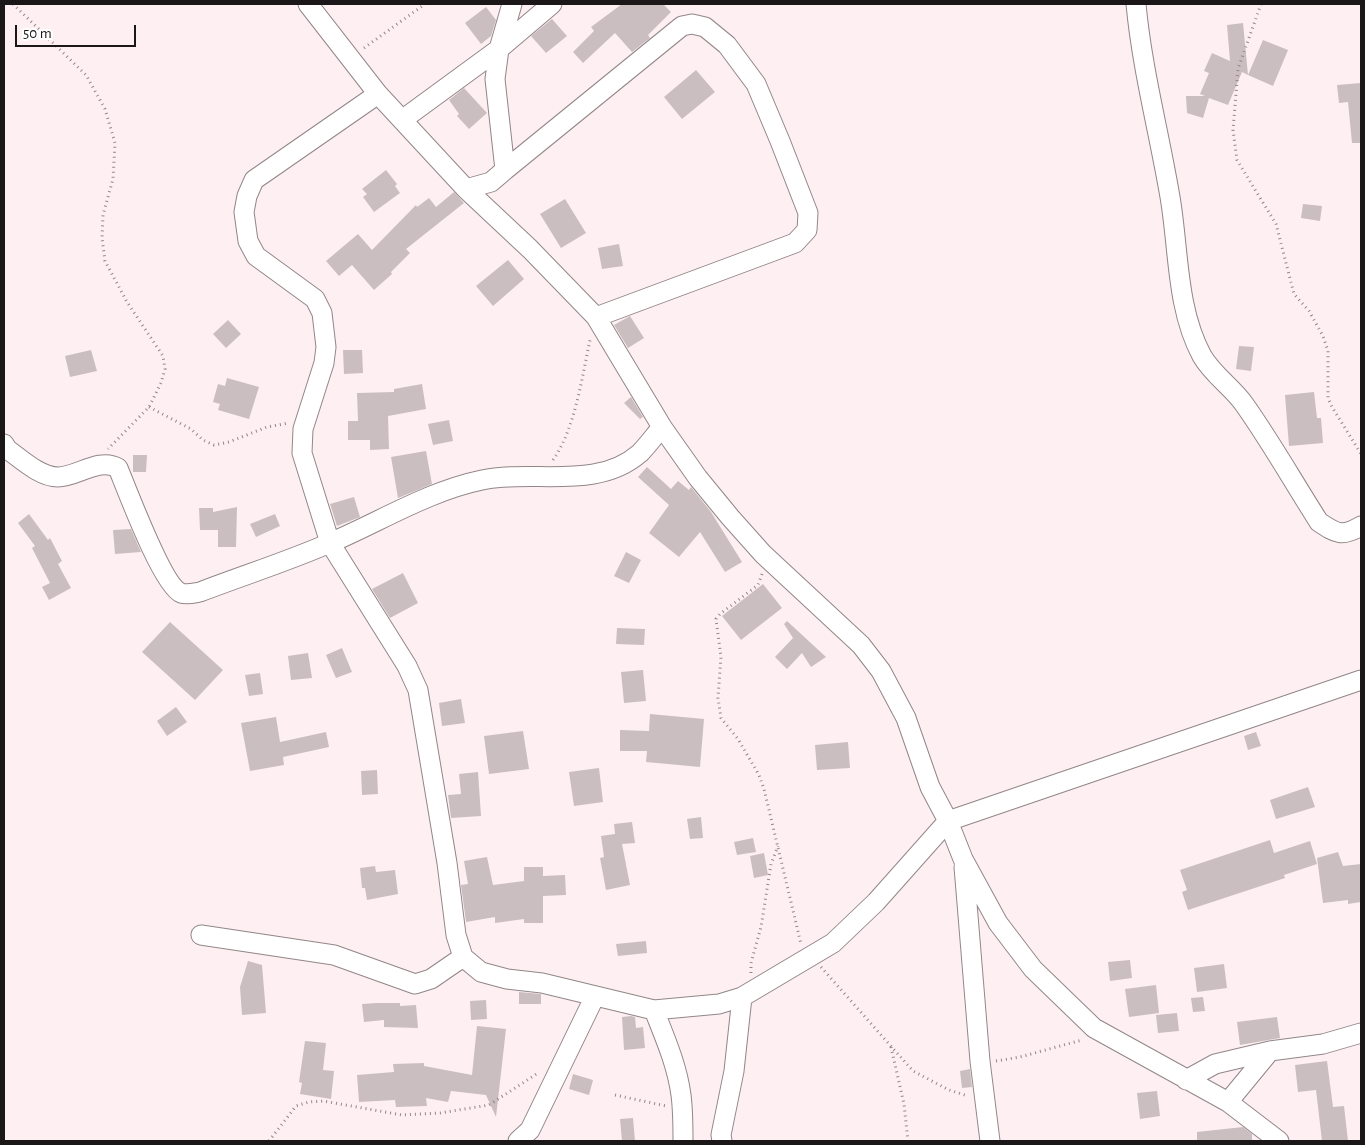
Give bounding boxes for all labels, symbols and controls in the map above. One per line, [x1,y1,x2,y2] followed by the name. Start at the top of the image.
[18,15,139,47] scale bar
[23,26,52,41] text: 50 m

